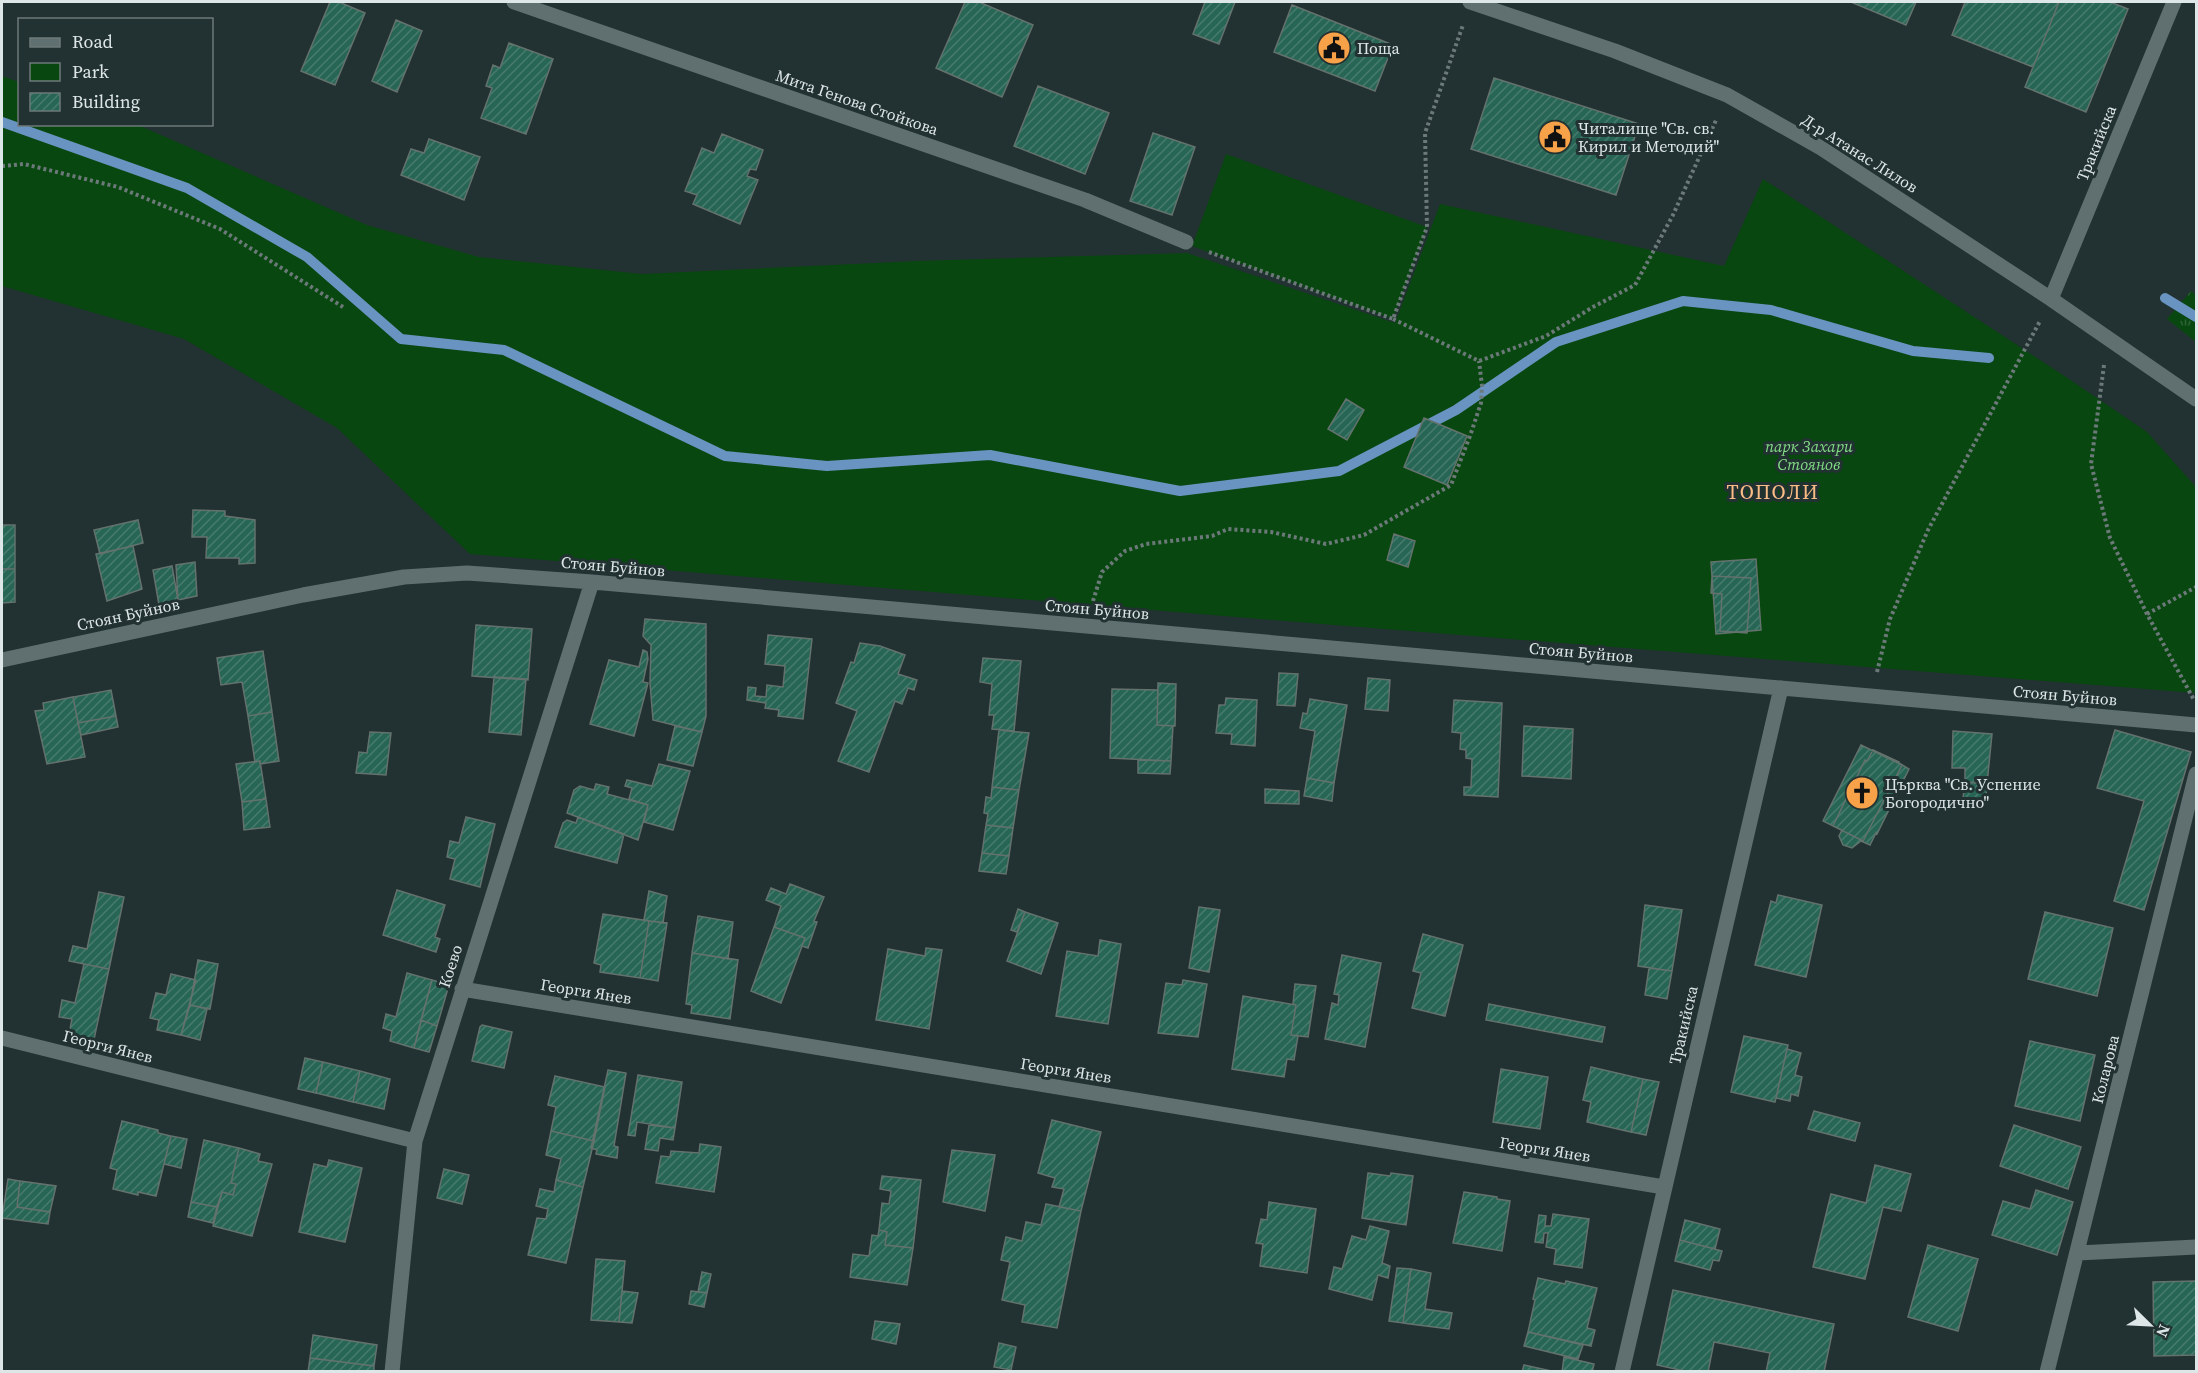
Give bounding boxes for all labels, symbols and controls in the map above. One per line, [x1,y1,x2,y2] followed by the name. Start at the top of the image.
[18,18,213,126] legend
[72,29,113,54] text: Road
[1316,30,1352,66] public building icon: Поща
[1357,37,1401,59] place label: Поща
[72,59,109,84] text: Park
[773,64,942,140] street label: Мита Генова Стойкова
[72,89,140,114] text: Building
[2071,101,2121,184] street label: Тракийска
[1798,108,1922,198] street label: Д-р Атанас Лилов
[1578,117,1720,157] place label: Читалище "Св. св. Кирил и Методий"
[1537,119,1573,155] public building icon: Читалище "Св. св. Кирил и Методий"
[1765,435,1854,475] park label: парк Захари Стоянов
[1726,478,1820,506] district label: ТОПОЛИ
[560,550,666,582] street label: Стоян Буйнов
[75,592,181,636] street label: Стоян Буйнов
[1044,593,1150,625] street label: Стоян Буйнов
[1528,636,1634,668] street label: Стоян Буйнов
[2012,679,2118,711] street label: Стоян Буйнов
[1885,773,2041,813] place label: Църква "Св. Успение Богородично"
[1844,775,1880,811] church icon: Църква "Св. Успение Богородично"
[433,941,467,990] street label: Коево
[539,973,633,1009] street label: Георги Янев
[1663,983,1703,1066] street label: Тракийска
[61,1024,155,1068] street label: Георги Янев
[2086,1032,2124,1106] street label: Коларова
[1019,1052,1113,1088] street label: Георги Янев
[1498,1131,1592,1167] street label: Георги Янев
[2120,1295,2180,1355] north arrow
[2151,1321,2176,1341] text: N

